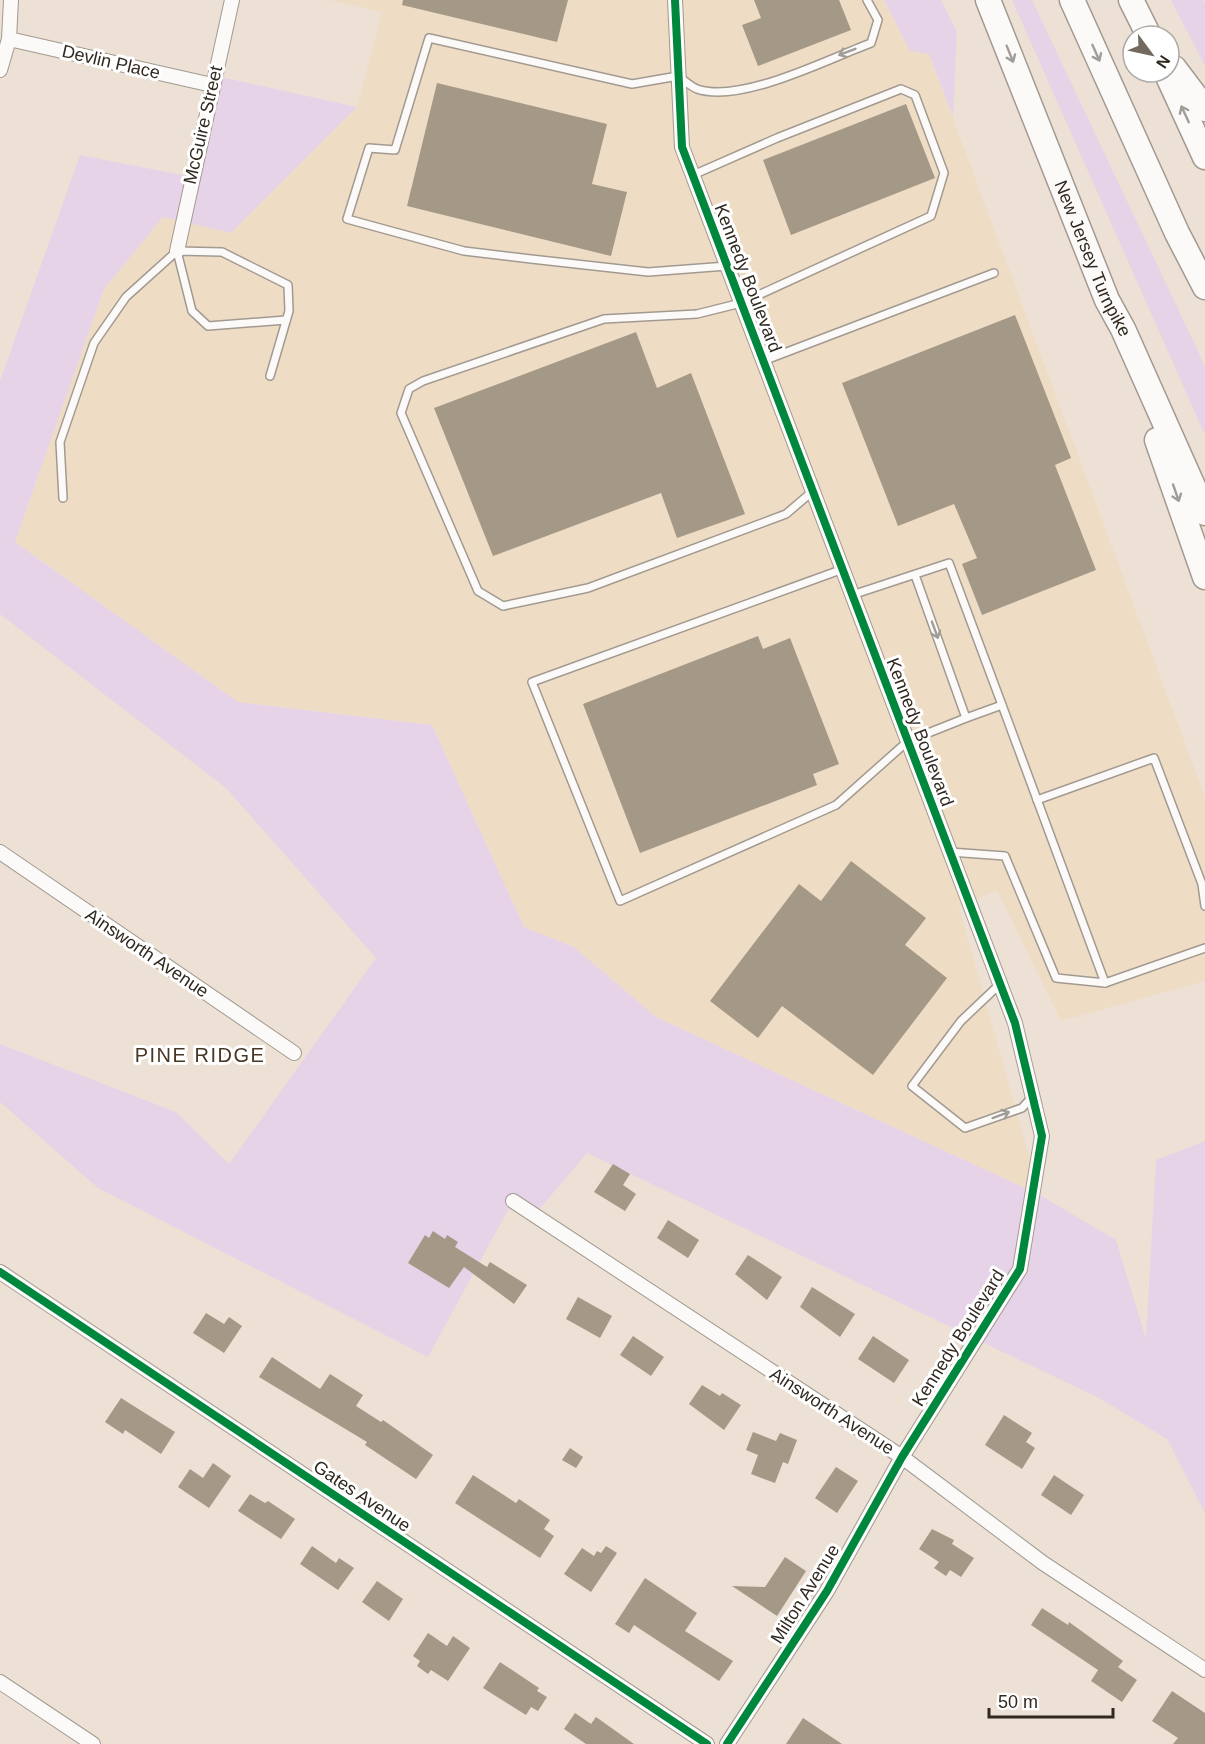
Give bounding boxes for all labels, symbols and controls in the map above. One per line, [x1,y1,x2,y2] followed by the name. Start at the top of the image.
[1121,24,1181,84] north arrow
[60,41,162,83] street label: Devlin Place
[1091,44,1102,62] one-way arrow
[1005,45,1016,63] one-way arrow
[838,47,857,58] one-way arrow
[1153,52,1173,71] text: N
[180,64,226,186] street label: McGuire Street
[1179,106,1191,124] one-way arrow
[1051,178,1135,340] street label: New Jersey Turnpike
[711,201,785,355] street label: Kennedy Boulevard
[1171,483,1182,502] one-way arrow
[930,620,941,639] one-way arrow
[883,655,957,809] street label: Kennedy Boulevard
[82,905,212,1001] street label: Ainsworth Avenue
[135,1044,265,1066] district label: PINE RIDGE
[991,1109,1010,1120] one-way arrow
[908,1266,1008,1410] street label: Kennedy Boulevard
[766,1363,898,1459] street label: Ainsworth Avenue
[310,1456,414,1536] street label: Gates Avenue
[767,1541,843,1647] street label: Milton Avenue
[989,1681,1114,1719] scale bar
[998,1692,1038,1712] text: 50 m

